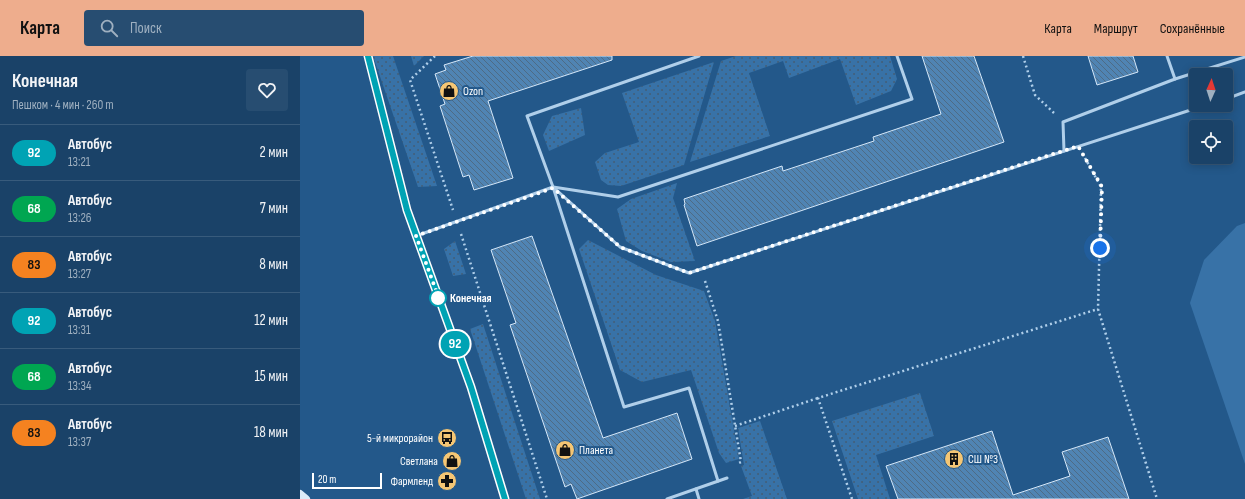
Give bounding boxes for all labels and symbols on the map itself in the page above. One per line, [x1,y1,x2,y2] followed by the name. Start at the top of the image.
[1189,68,1233,112] north arrow
[438,80,460,102] shop icon: Ozon
[463,84,483,99] place label: Ozon
[1090,238,1110,258] your location
[429,289,447,307] marker: Конечная
[450,291,492,306] place label: Конечная
[437,331,473,357] line badge: 92
[436,427,458,449] bus stop icon: 5-й микрорайон
[367,431,433,446] place label: 5-й микрорайон
[554,439,576,461] shop icon: Планета
[579,443,613,458] place label: Планета
[943,448,965,470] building icon: СШ №3
[441,450,463,472] shop icon: Светлана
[968,452,998,467] place label: СШ №3
[400,454,438,469] place label: Светлана
[436,470,458,492] pharmacy icon: Фармленд
[312,471,382,490] scale bar
[390,474,433,489] place label: Фармленд

